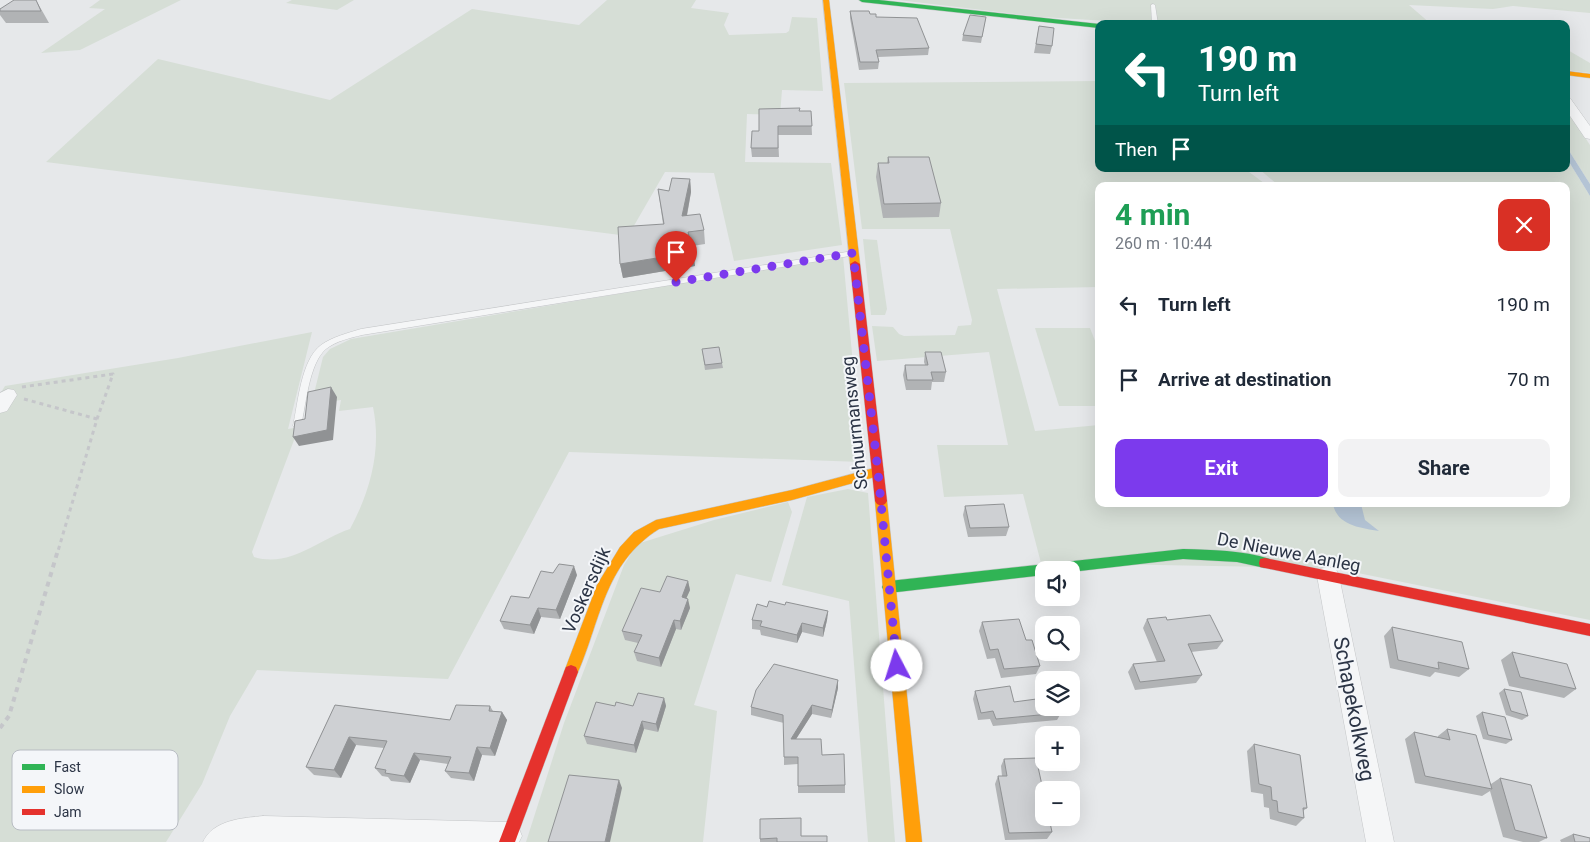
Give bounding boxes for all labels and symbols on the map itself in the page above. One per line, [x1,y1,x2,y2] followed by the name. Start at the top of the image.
[655,231,697,282] pin
[837,355,871,491] street label: Schuurmansweg
[1216,528,1362,576] street label: De Nieuwe Aanleg
[558,543,615,637] street label: Voskersdijk
[1328,635,1380,783] street label: Schapekolkweg
[870,639,922,691] position arrow
[12,750,178,830] legend
[54,759,81,775] text: Fast
[54,781,85,797] text: Slow
[54,804,82,820] text: Jam

